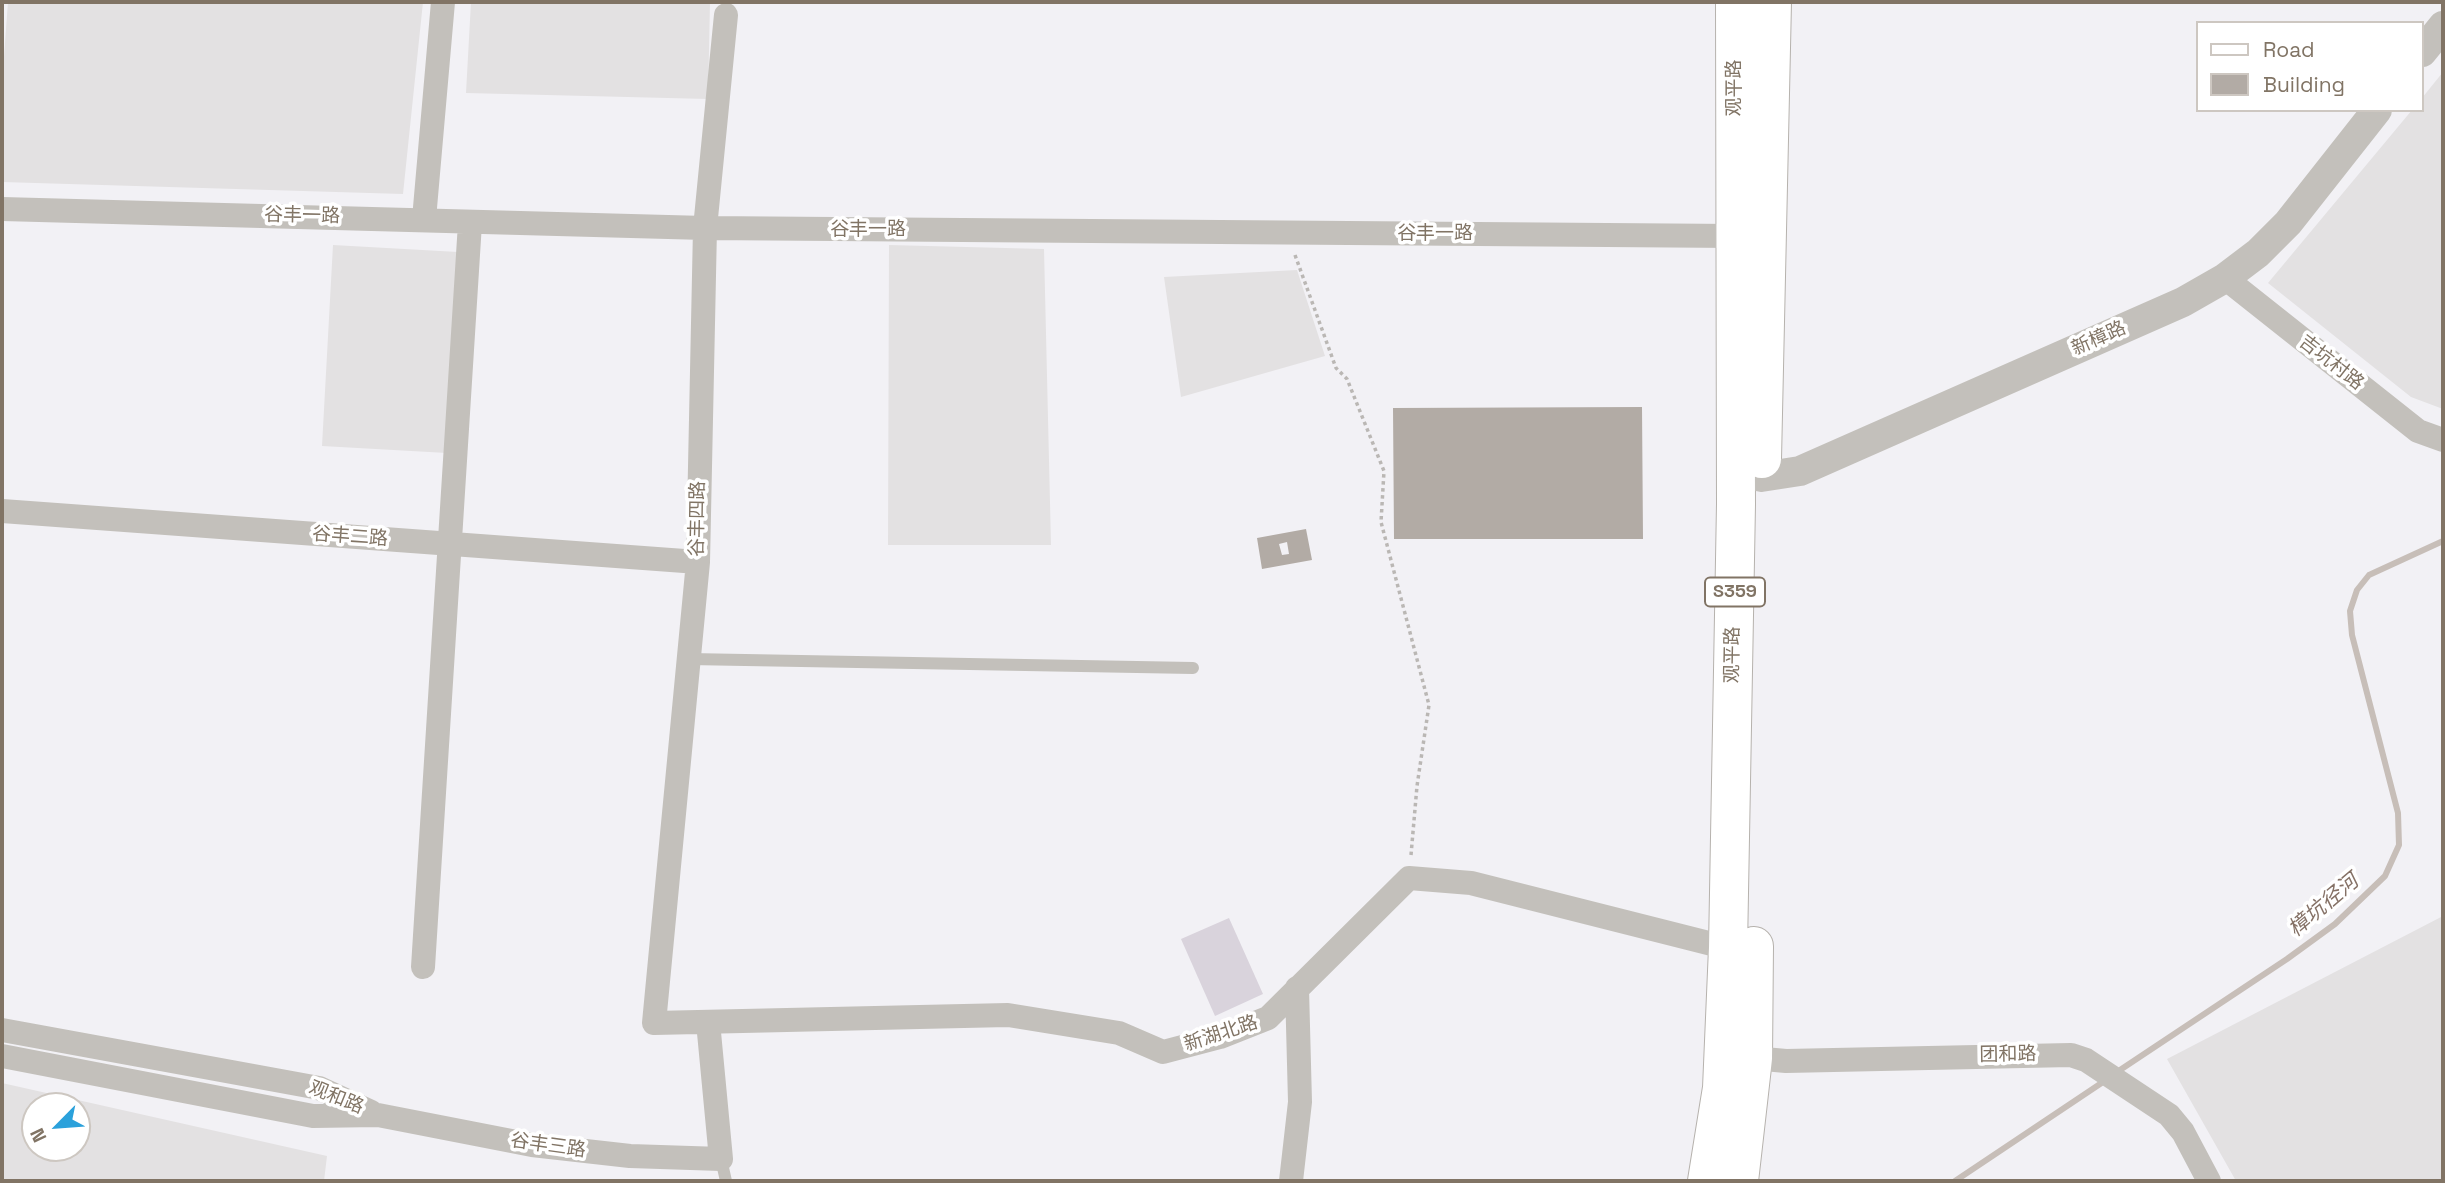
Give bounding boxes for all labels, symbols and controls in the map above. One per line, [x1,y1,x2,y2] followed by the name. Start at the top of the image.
[2196,21,2424,112] legend
[2263,36,2315,63] text: Road
[1724,60,1746,116] street label: 观平路
[2263,71,2345,98] text: Building
[264,204,340,228] street label: 谷丰一路
[830,219,906,241] street label: 谷丰一路
[1397,223,1473,245] street label: 谷丰一路
[2068,317,2130,361] street label: 新樟路
[2294,331,2368,395] street label: 吉坑村路
[686,481,710,557] street label: 谷丰四路
[311,523,389,551] street label: 谷丰二路
[1705,578,1765,606] road number: S359
[1721,626,1745,684] street label: 观平路
[2284,869,2364,943] water label: 樟坑径河
[1181,1011,1261,1057] street label: 新湖北路
[1979,1043,2037,1067] street label: 团和路
[305,1077,367,1119] street label: 观和路
[21,1092,91,1162] north arrow
[24,1124,52,1146] text: N
[509,1129,587,1163] street label: 谷丰三路

